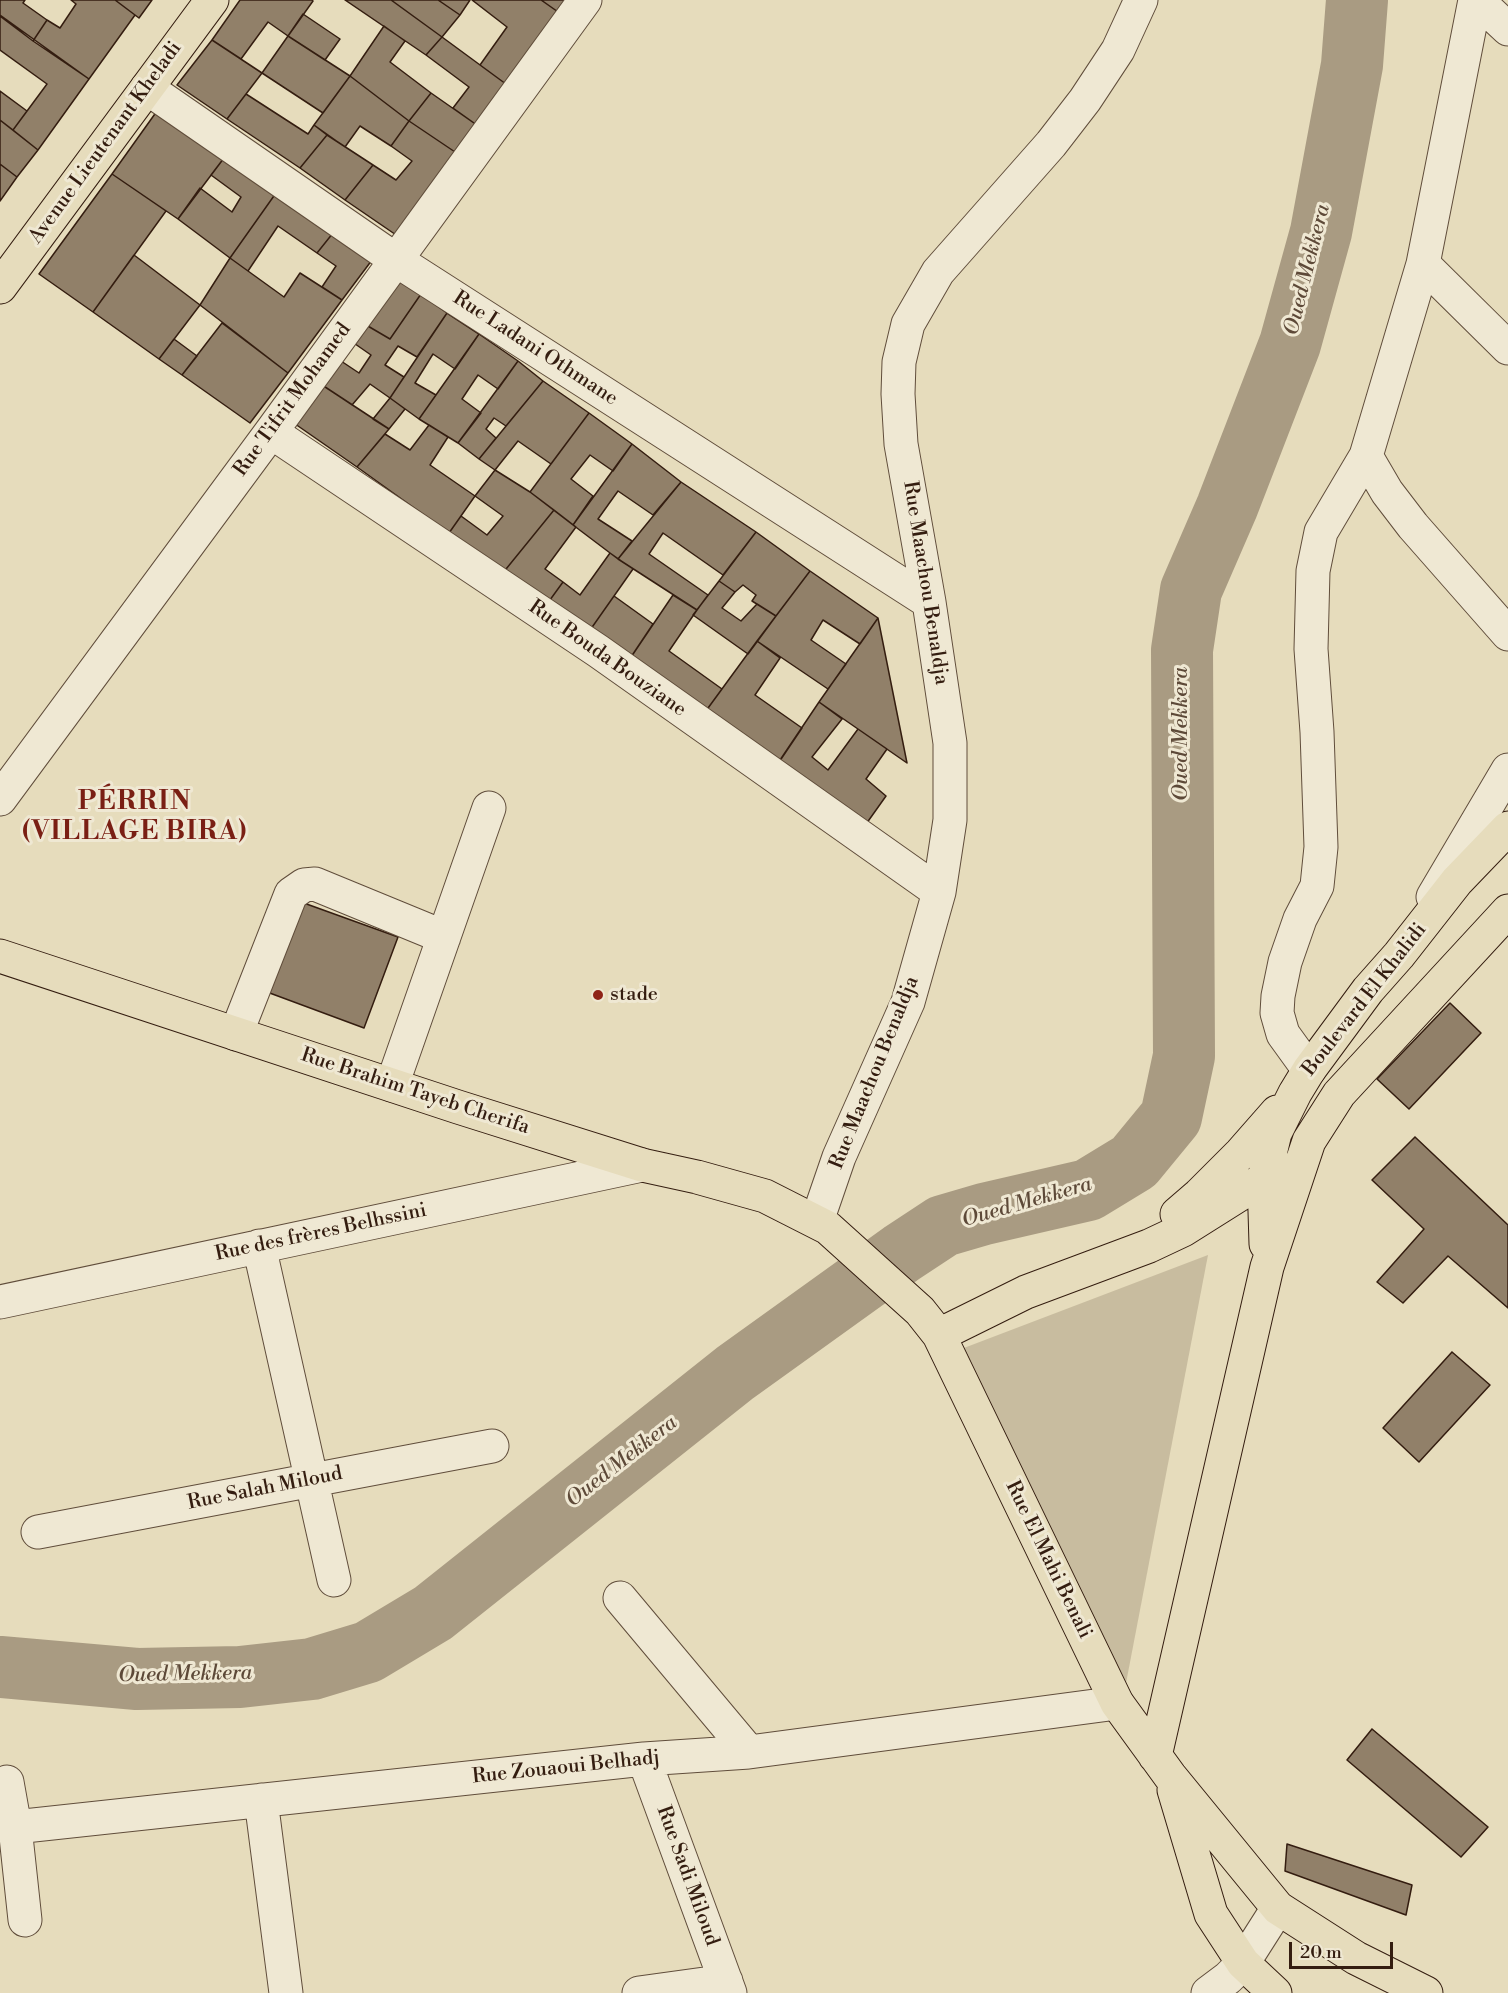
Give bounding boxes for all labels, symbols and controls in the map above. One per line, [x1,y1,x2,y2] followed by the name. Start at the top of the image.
[25,37,187,249] street label: Avenue Lieutenant Kheladi
[1280,202,1336,338] water label: Oued Mekkera
[448,287,622,411] street label: Rue Ladani Othmane
[229,319,357,481] street label: Rue Tifrit Mohamed
[897,479,953,687] street label: Rue Maachou Benaldja
[524,596,690,722] street label: Rue Bouda Bouziane
[1169,667,1195,801] water label: Oued Mekkera
[22,787,248,849] district label: PÉRRIN (VILLAGE BIRA)
[1298,919,1432,1081] street label: Boulevard El Khalidi
[825,973,925,1173] street label: Rue Maachou Benaldja
[610,983,658,1007] place label: stade
[591,988,605,1002] marker: stade
[298,1044,532,1140] street label: Rue Brahim Tayeb Cherifa
[959,1172,1095,1234] water label: Oued Mekkera
[213,1199,429,1267] street label: Rue des frères Belhssini
[561,1411,683,1513] water label: Oued Mekkera
[185,1462,345,1516] street label: Rue Salah Miloud
[999,1477,1097,1643] street label: Rue El Mahi Benali
[118,1661,252,1689] water label: Oued Mekkera
[471,1746,661,1790] street label: Rue Zouaoui Belhadj
[651,1803,723,1949] street label: Rue Sadi Miloud
[1292,1930,1396,1968] scale bar
[1300,1941,1342,1964] text: 20 m

